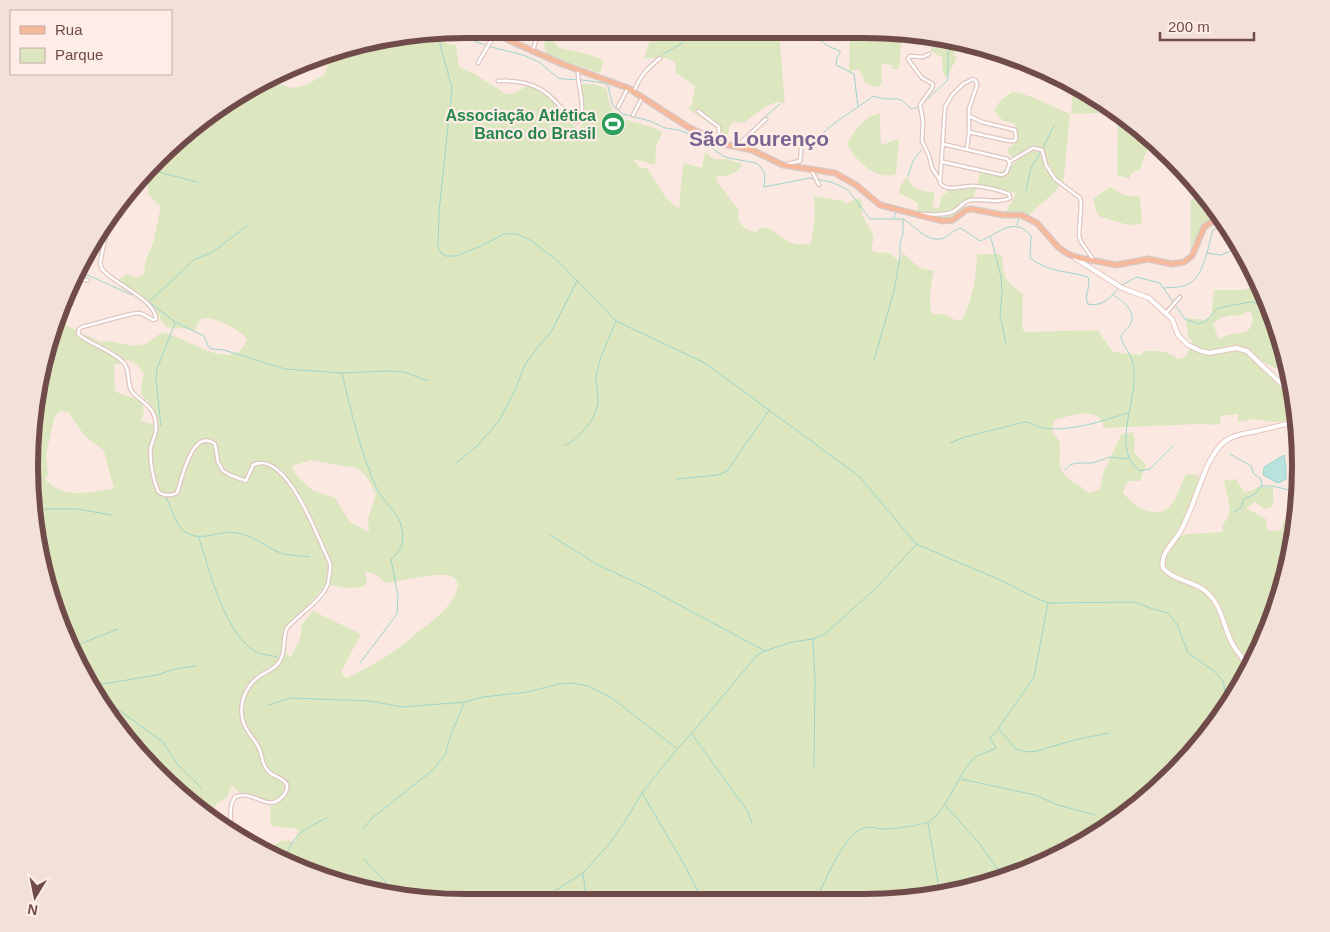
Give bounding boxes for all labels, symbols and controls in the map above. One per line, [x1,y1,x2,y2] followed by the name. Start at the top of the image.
[10,10,172,75] legend
[1160,10,1254,42] scale bar
[1168,18,1210,35] text: 200 m
[55,21,83,38] text: Rua
[55,46,103,63] text: Parque
[445,107,596,142] place label: Associação Atlética Banco do Brasil
[600,111,626,137] sports icon: Associação Atlética Banco do Brasil
[689,127,829,150] district label: São Lourenço
[10,872,60,922] north arrow
[26,901,39,919] text: N

